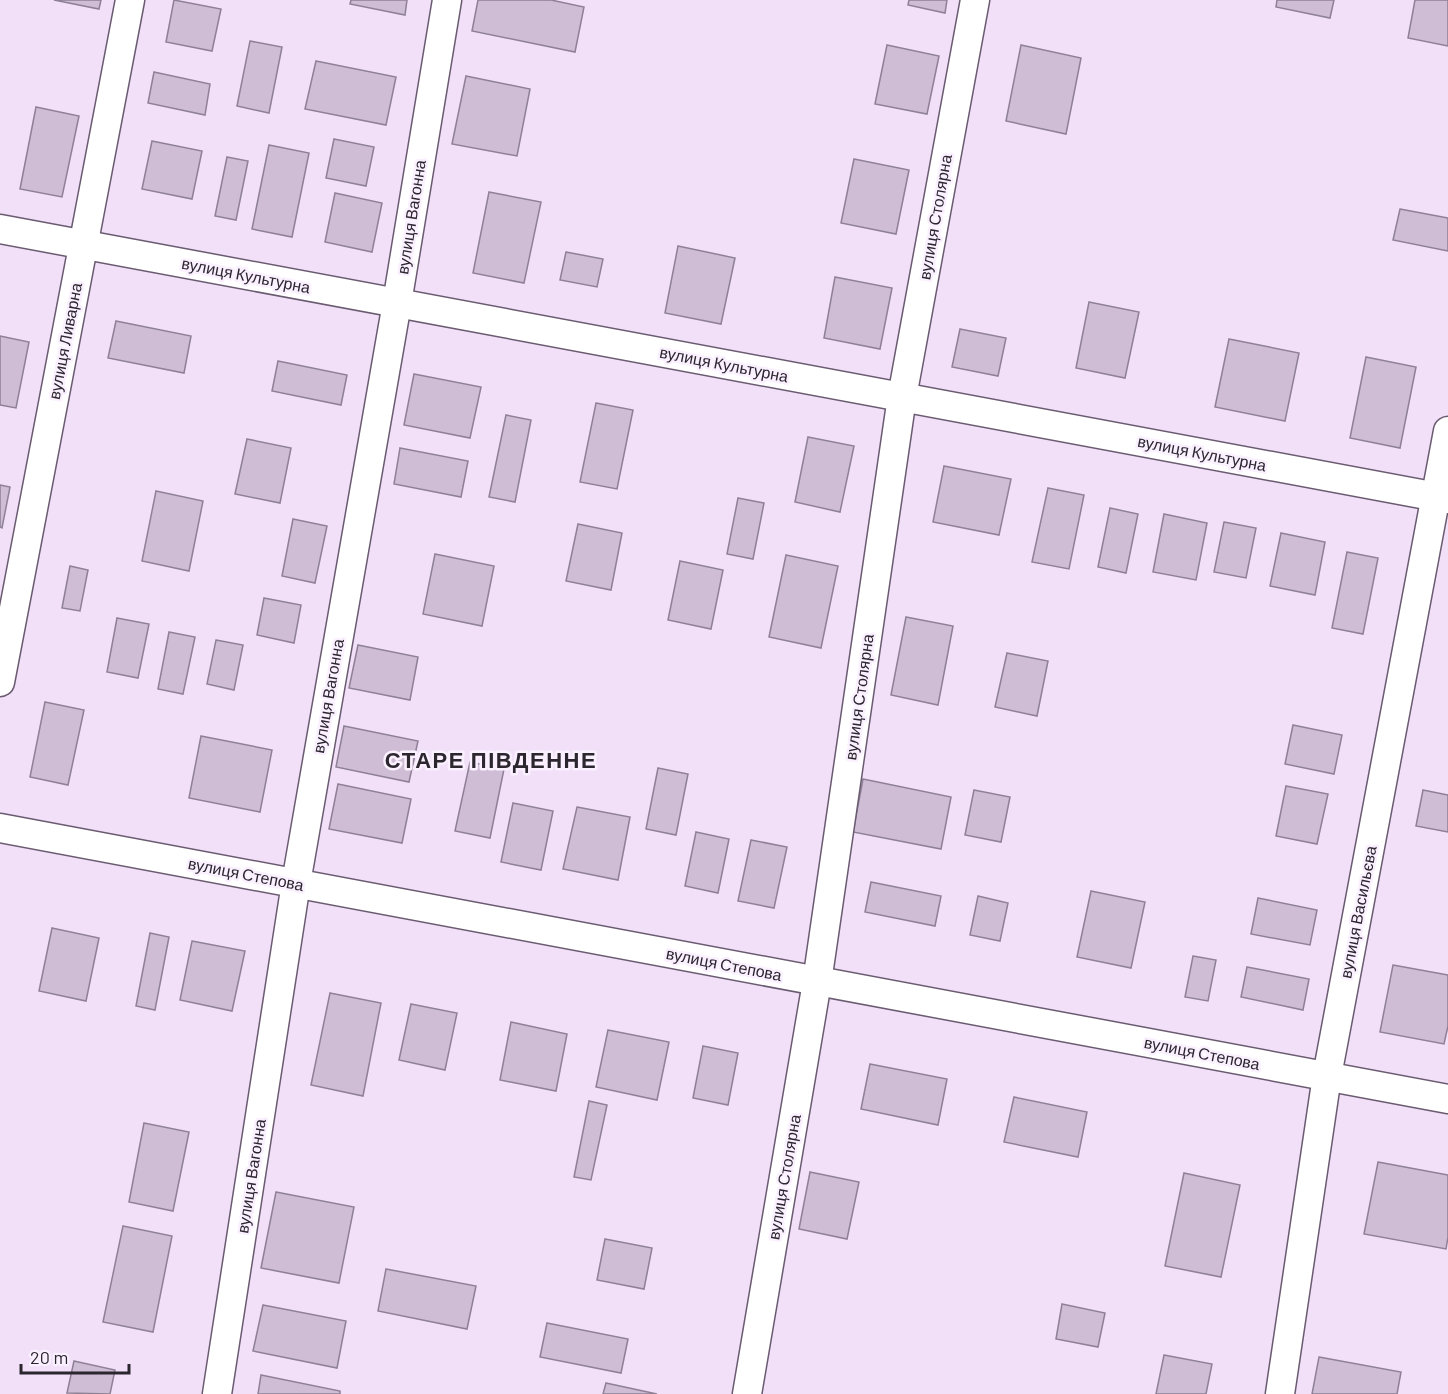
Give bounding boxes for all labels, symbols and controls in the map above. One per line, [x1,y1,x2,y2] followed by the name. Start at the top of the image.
[914,153,955,281] street label: вулиця Столярна
[392,158,429,276] street label: вулиця Вагонна
[180,253,312,296] street label: вулиця Культурна
[44,281,85,401] street label: вулиця Ливарна
[658,342,790,385] street label: вулиця Культурна
[1136,431,1268,474] street label: вулиця Культурна
[840,633,877,761] street label: вулиця Столярна
[308,637,347,754] street label: вулиця Вагонна
[385,746,597,773] district label: СТАРЕ ПІВДЕННЕ
[1335,844,1380,980] street label: вулиця Васильєва
[187,853,306,894] street label: вулиця Степова
[665,943,784,984] street label: вулиця Степова
[1143,1032,1262,1073] street label: вулиця Степова
[763,1113,804,1241] street label: вулиця Столярна
[232,1117,269,1235] street label: вулиця Вагонна
[21,1337,129,1375] scale bar
[30,1346,68,1368] text: 20 m

